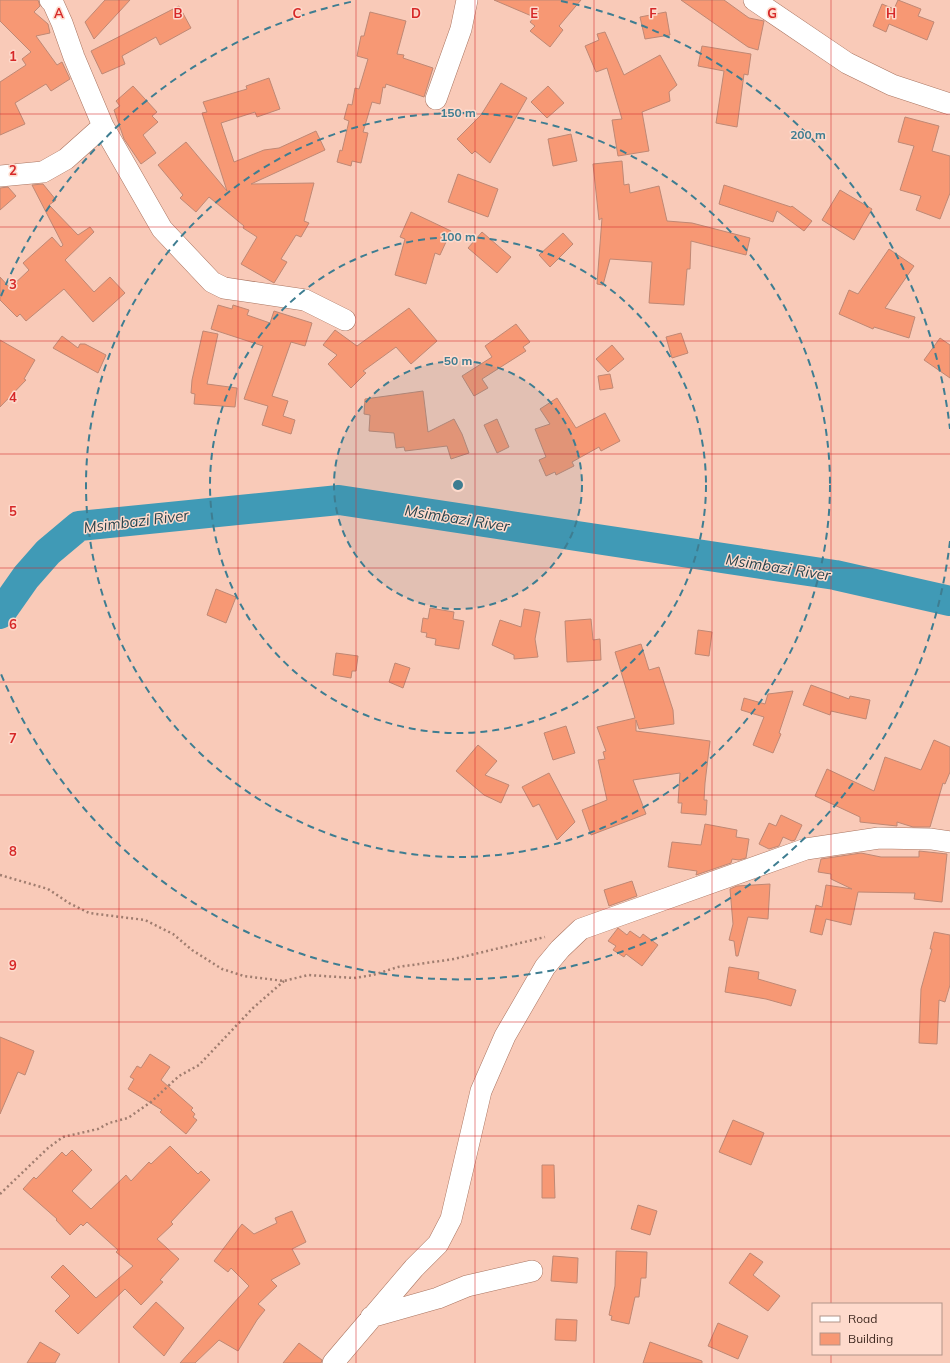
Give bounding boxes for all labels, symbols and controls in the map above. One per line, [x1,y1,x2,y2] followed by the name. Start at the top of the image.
[54,5,64,21] text: A
[174,5,183,21] text: B
[293,5,302,21] text: C
[411,5,421,21] text: D
[530,5,538,21] text: E
[649,5,657,21] text: F
[767,5,777,21] text: G
[886,5,896,21] text: H
[9,48,17,64] text: 1
[440,105,476,120] text: 150 m
[790,127,826,142] text: 200 m
[9,162,17,178] text: 2
[440,229,476,244] text: 100 m
[9,276,17,292] text: 3
[444,353,472,368] text: 50 m
[9,389,17,405] text: 4
[451,478,465,492] centre of rings
[403,500,511,536] water label: Msimbazi River
[9,503,17,519] text: 5
[82,505,190,537] water label: Msimbazi River
[724,549,832,585] water label: Msimbazi River
[9,616,17,632] text: 6
[9,730,17,746] text: 7
[9,843,17,859] text: 8
[9,957,17,973] text: 9
[812,1303,942,1355] legend
[848,1311,877,1326] text: Road
[848,1331,893,1346] text: Building

